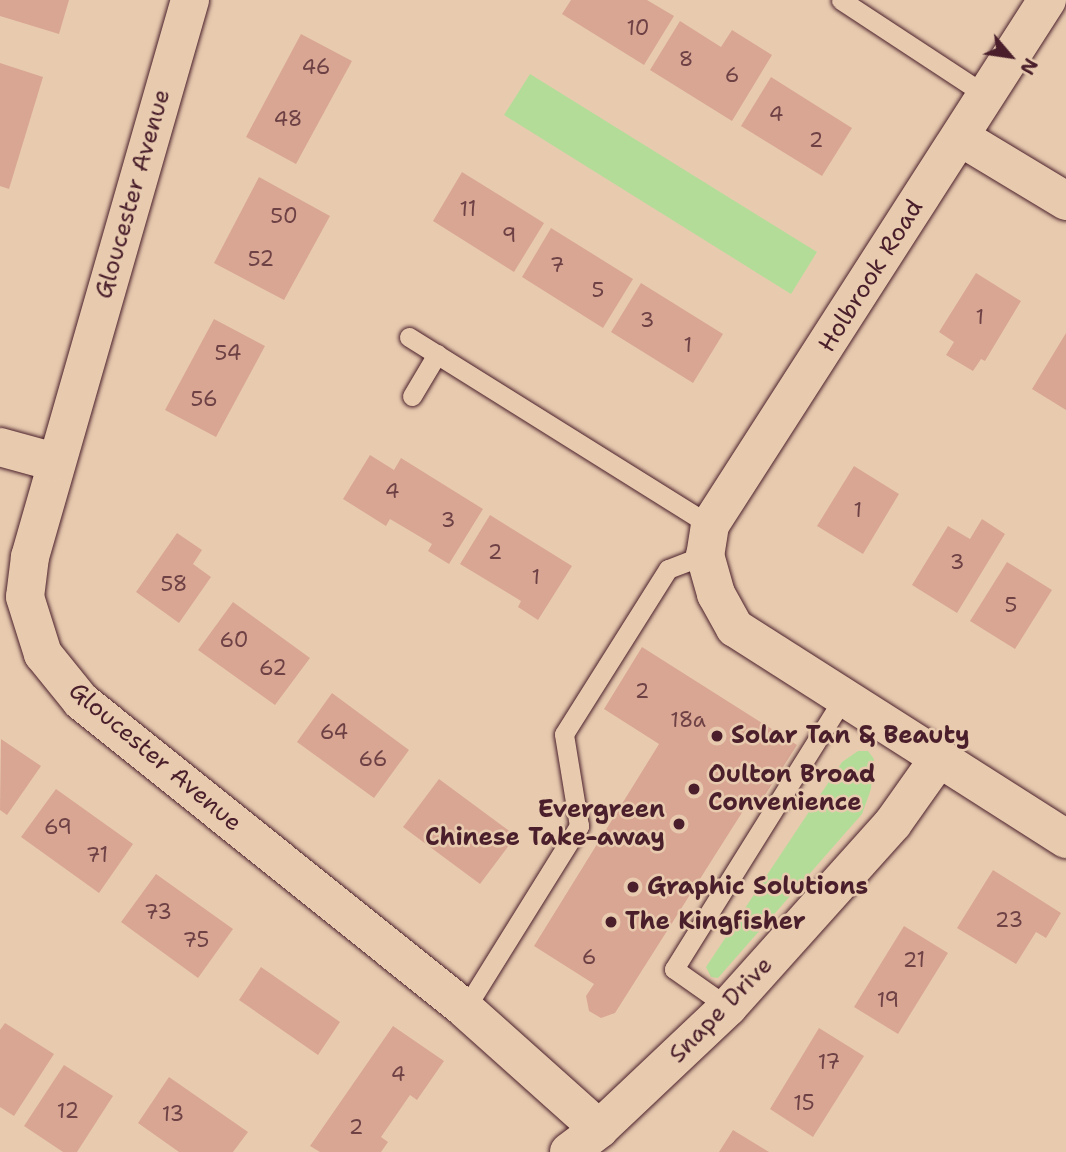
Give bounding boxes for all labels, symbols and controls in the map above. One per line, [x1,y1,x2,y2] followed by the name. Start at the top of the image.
[627,15,649,41] house number: 10
[975,21,1045,91] north arrow
[679,46,693,72] house number: 8
[302,54,330,80] house number: 46
[1014,54,1043,79] text: N
[725,62,739,88] house number: 6
[89,86,177,302] street label: Gloucester Avenue
[769,101,783,127] house number: 4
[274,106,302,132] house number: 48
[809,127,823,153] house number: 2
[813,194,929,358] street label: Holbrook Road
[460,196,476,222] house number: 11
[270,203,298,229] house number: 50
[502,222,516,248] house number: 9
[248,246,274,272] house number: 52
[550,252,564,278] house number: 7
[592,277,604,303] house number: 5
[976,304,984,330] house number: 1
[640,307,654,333] house number: 3
[684,332,692,358] house number: 1
[214,340,242,366] house number: 54
[190,386,218,412] house number: 56
[385,478,399,504] house number: 4
[854,497,862,523] house number: 1
[441,507,455,533] house number: 3
[488,539,502,565] house number: 2
[950,549,964,575] house number: 3
[532,564,540,590] house number: 1
[160,571,188,597] house number: 58
[1005,592,1017,618] house number: 5
[220,627,248,653] house number: 60
[259,655,287,681] house number: 62
[63,676,247,838] street label: Gloucester Avenue
[635,678,649,704] house number: 2
[670,707,706,733] house number: 18a
[320,719,348,745] house number: 64
[731,722,970,750] place label: Solar Tan & Beauty
[709,728,725,744] marker: Solar Tan & Beauty
[359,746,387,772] house number: 66
[708,761,876,817] place label: Oulton Broad Convenience
[686,781,702,797] marker: Oulton Broad Convenience
[425,796,665,852] place label: Evergreen Chinese Take-away
[44,814,72,840] house number: 69
[671,816,687,832] marker: Evergreen Chinese Take-away
[86,842,108,868] house number: 71
[647,873,868,901] place label: Graphic Solutions
[625,879,641,895] marker: Graphic Solutions
[144,899,172,925] house number: 73
[995,907,1023,933] house number: 23
[625,908,806,936] place label: The Kingfisher
[603,914,619,930] marker: The Kingfisher
[183,927,209,953] house number: 75
[582,944,596,970] house number: 6
[903,947,925,973] house number: 21
[663,951,779,1069] street label: Snape Drive
[877,987,899,1013] house number: 19
[818,1049,840,1075] house number: 17
[391,1061,405,1087] house number: 4
[793,1090,815,1116] house number: 15
[57,1098,79,1124] house number: 12
[162,1101,184,1127] house number: 13
[349,1114,363,1140] house number: 2

